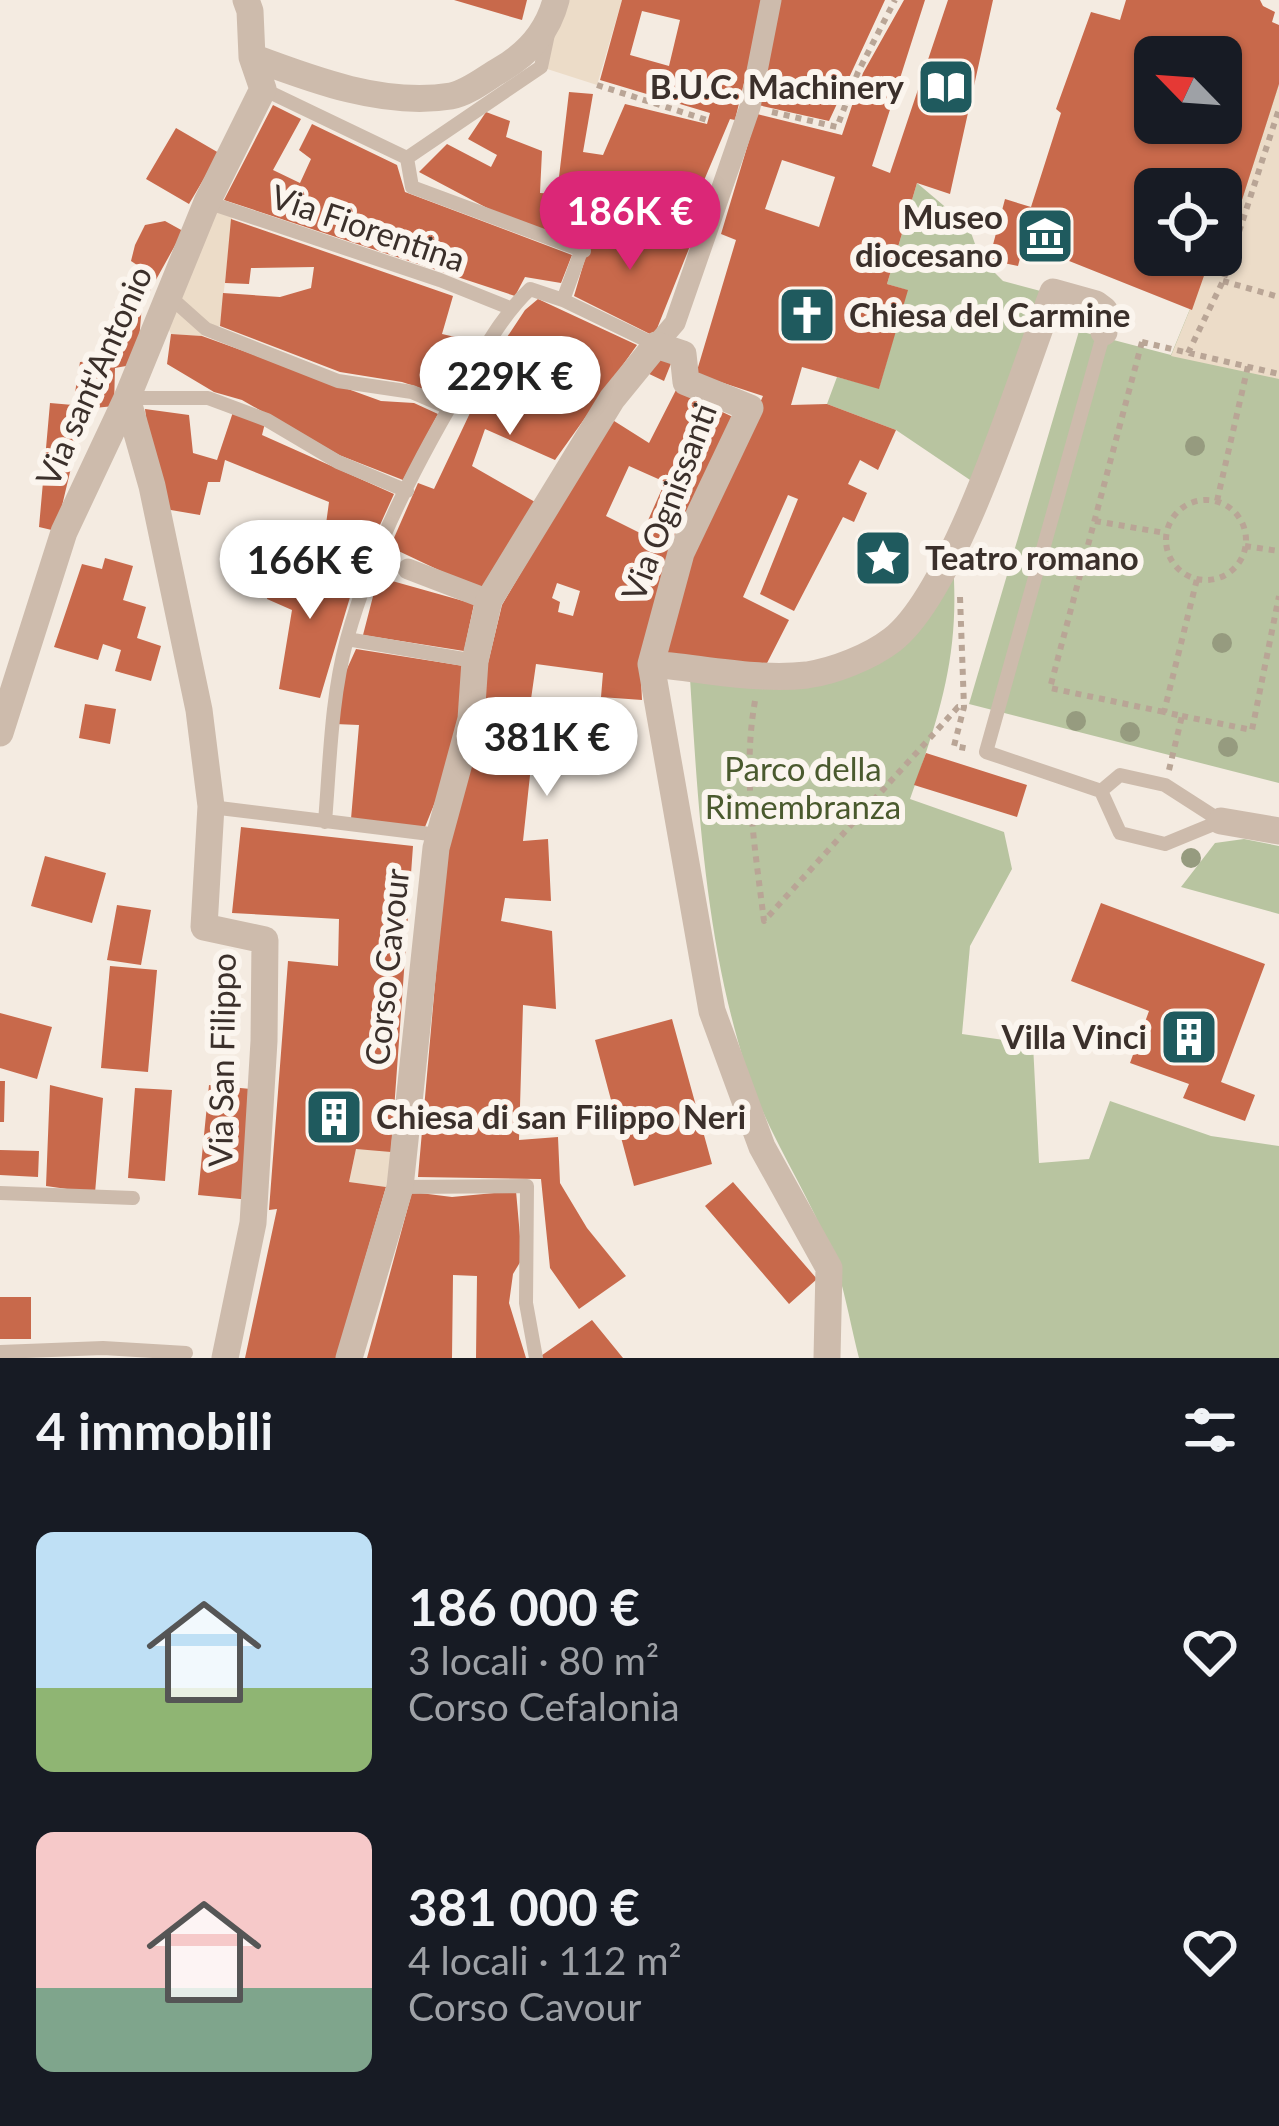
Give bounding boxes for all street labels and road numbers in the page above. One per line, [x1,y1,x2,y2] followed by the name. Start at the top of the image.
[266,175,471,279] street label: Via Fiorentina
[27,259,159,492] street label: Via sant'Antonio
[612,397,724,606] street label: Via Ognissanti
[356,867,416,1067] street label: Corso Cavour
[199,953,243,1167] street label: Via San Filippo

